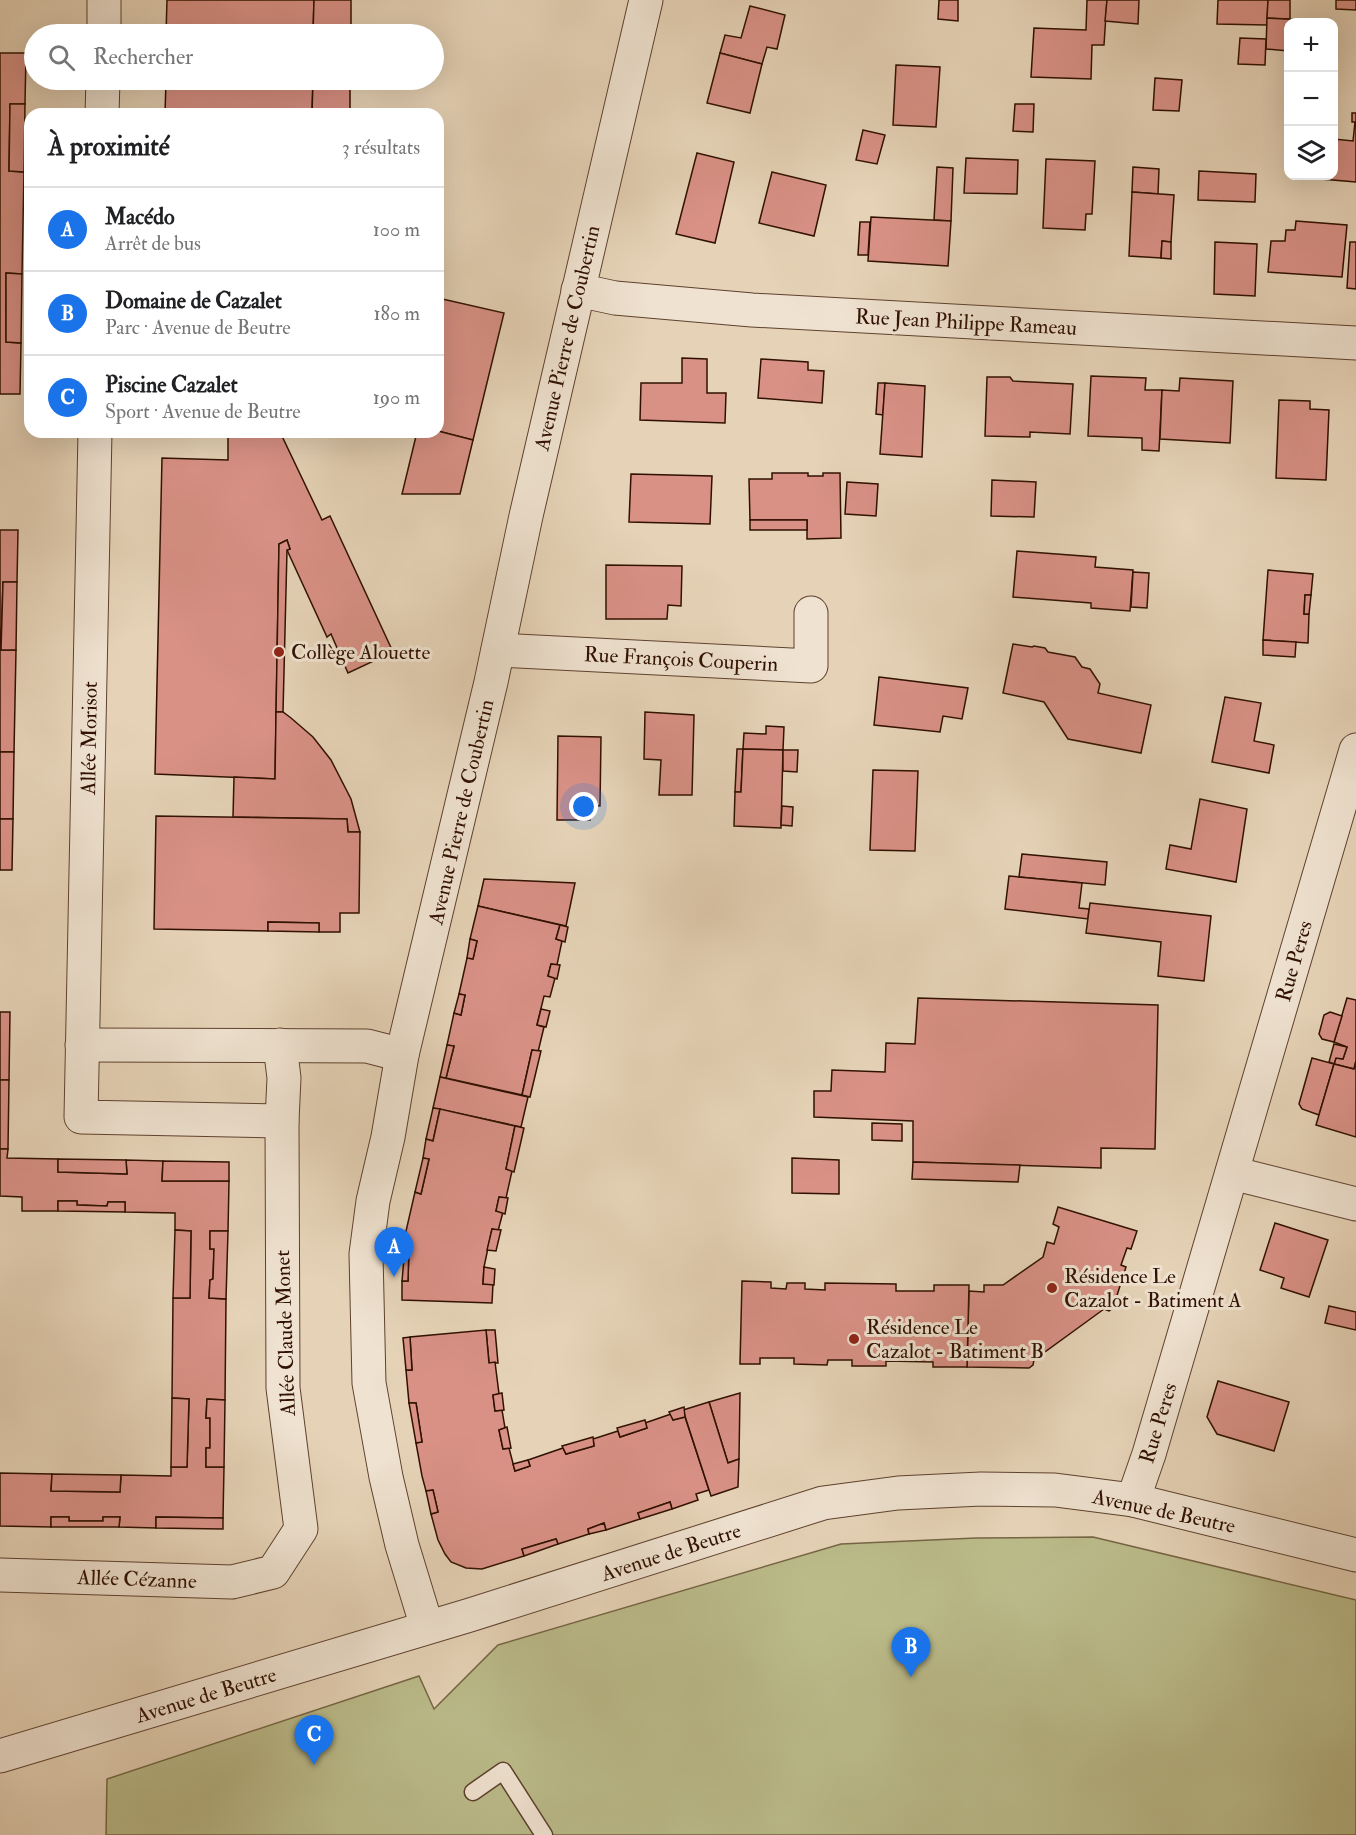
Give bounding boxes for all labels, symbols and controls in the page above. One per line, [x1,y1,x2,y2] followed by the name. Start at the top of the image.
[1284,18,1338,180] map controls
[1284,18,1338,72] button: +
[24,24,444,90] search box
[45,41,78,74] icon: search
[93,43,193,71] text: Rechercher
[1284,72,1338,126] button: −
[1284,126,1338,180] button: layers
[48,131,170,163] text: À proximité
[342,135,420,160] text: 3 résultats
[105,203,175,231] text: Macédo
[61,217,74,242] text: A
[373,217,420,242] text: 100 m
[528,223,607,454] street label: Avenue Pierre de Coubertin
[105,231,201,256] text: Arrêt de bus
[105,287,282,315] text: Domaine de Cazalet
[61,301,74,326] text: B
[373,301,420,326] text: 180 m
[854,303,1078,342] street label: Rue Jean Philippe Rameau
[105,315,291,340] text: Parc · Avenue de Beutre
[105,371,238,399] text: Piscine Cazalet
[60,385,75,410] text: C
[373,385,420,410] text: 190 m
[105,399,301,424] text: Sport · Avenue de Beutre
[291,639,430,666] place label: Collège Alouette
[583,641,779,678] street label: Rue François Couperin
[272,645,286,659] marker: Collège Alouette
[75,681,104,796] street label: Allée Morisot
[422,697,501,928] street label: Avenue Pierre de Coubertin
[569,792,598,821] your location
[1270,917,1319,1005] street label: Rue Peres
[374,1228,414,1277] pin: A
[269,1249,302,1418] street label: Allée Claude Monet
[1064,1263,1242,1314] place label: Résidence Le Cazalot - Batiment A
[1045,1281,1059,1295] marker: Résidence Le Cazalot - Batiment A
[866,1314,1044,1365] place label: Résidence Le Cazalot - Batiment B
[847,1332,861,1346] marker: Résidence Le Cazalot - Batiment B
[1133,1379,1184,1467] street label: Rue Peres
[1089,1483,1238,1540] street label: Avenue de Beutre
[597,1517,745,1588] street label: Avenue de Beutre
[76,1564,197,1595] street label: Allée Cézanne
[892,1628,930,1677] pin: B
[132,1661,280,1730] street label: Avenue de Beutre
[294,1716,334,1765] pin: C

